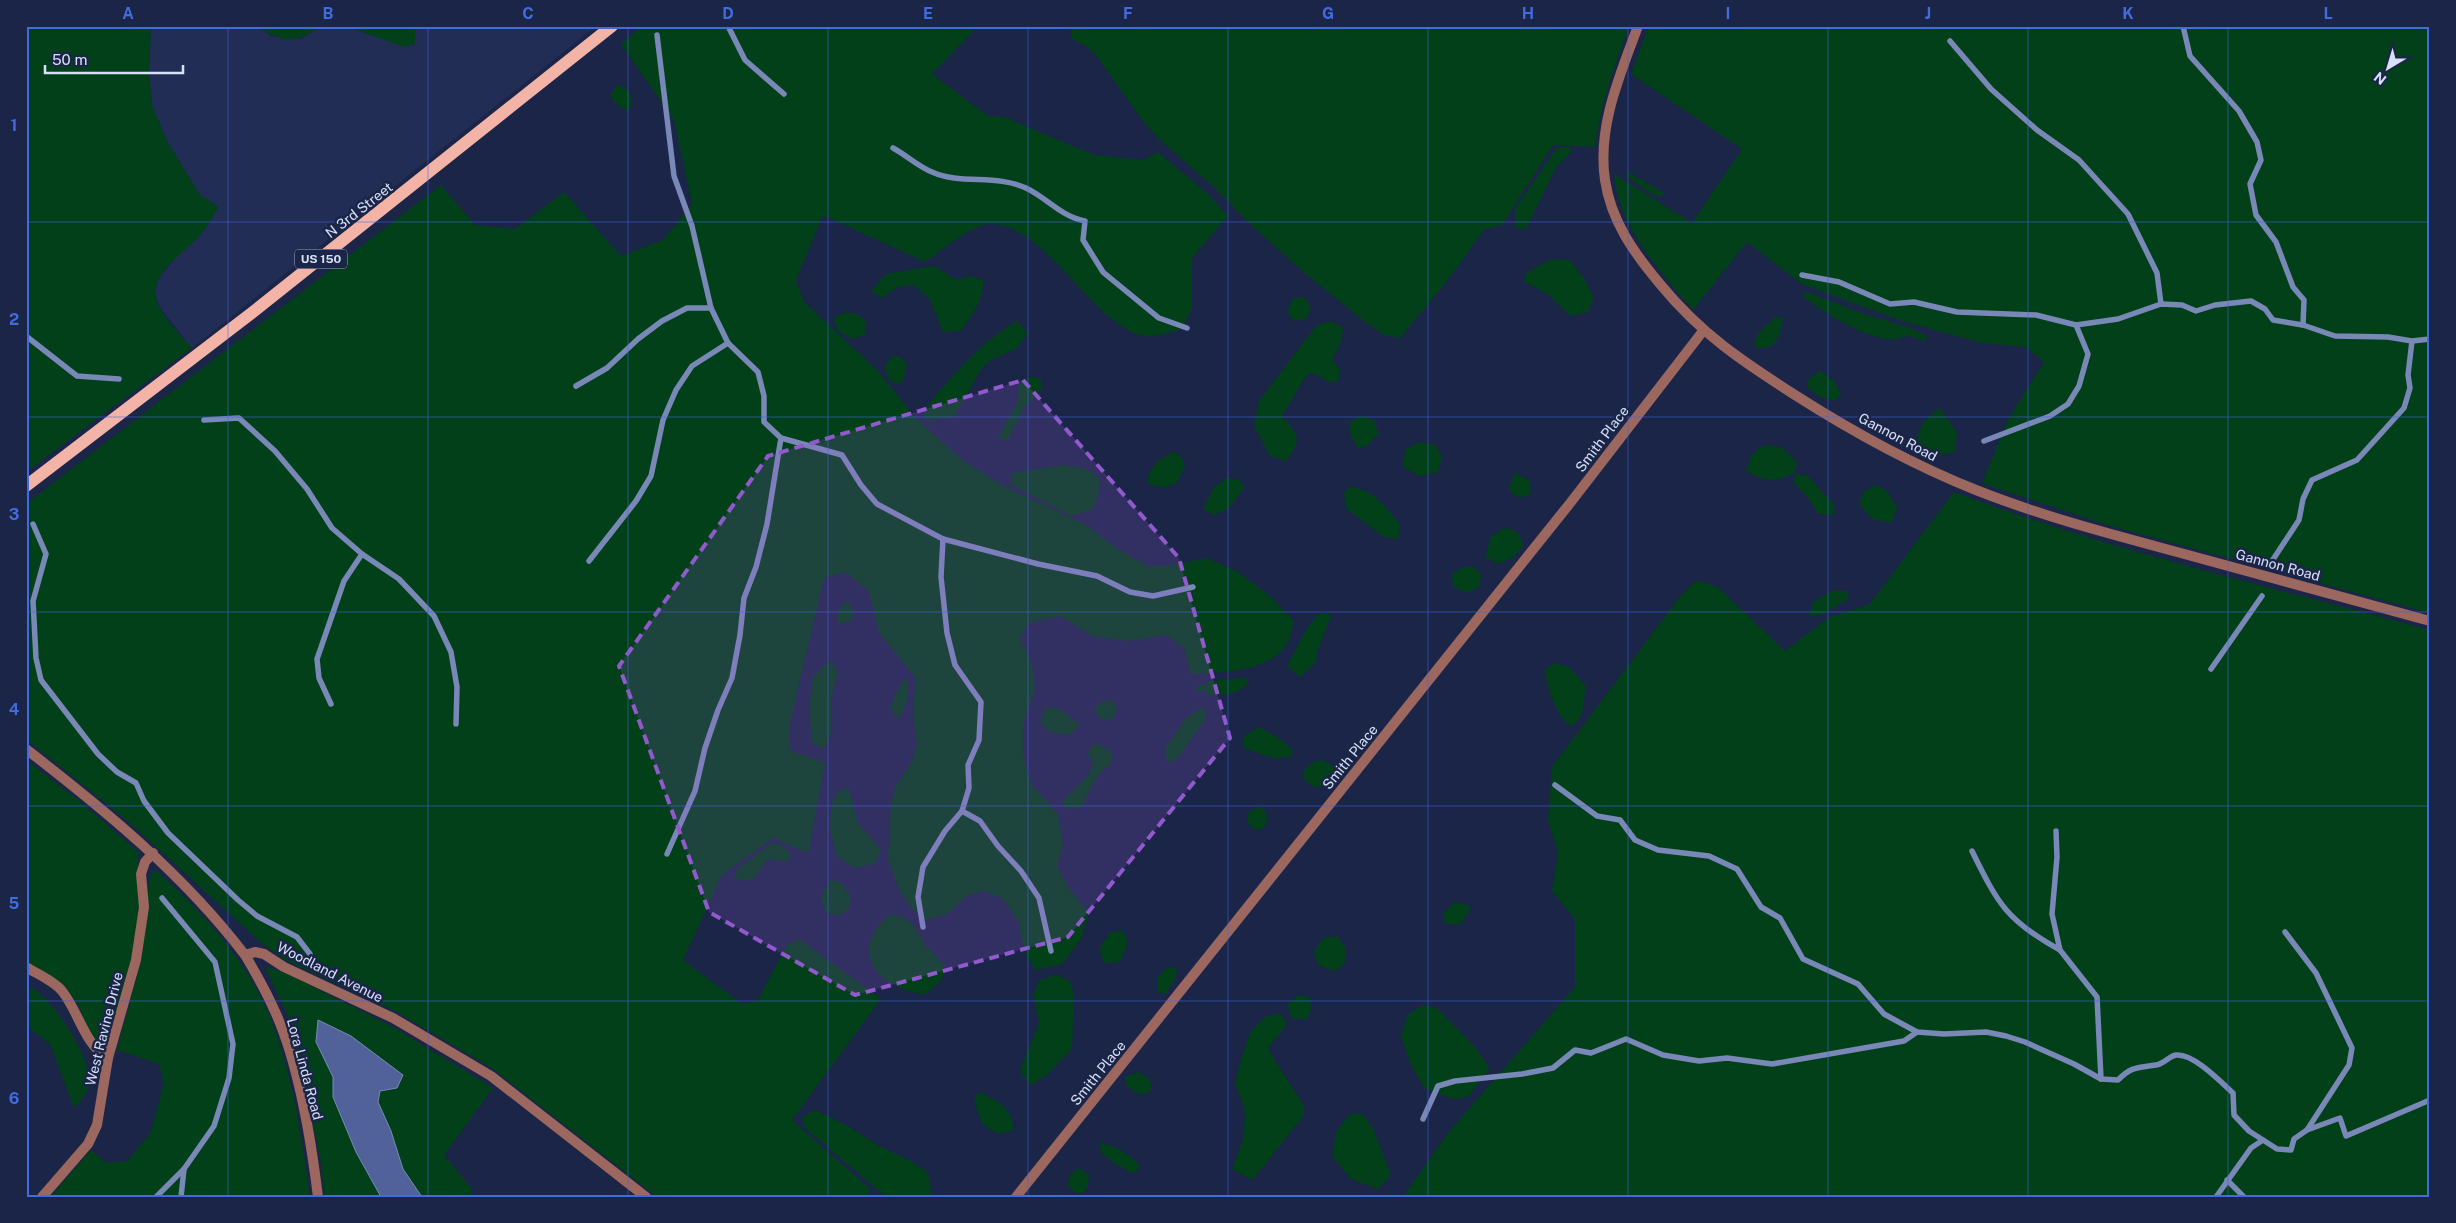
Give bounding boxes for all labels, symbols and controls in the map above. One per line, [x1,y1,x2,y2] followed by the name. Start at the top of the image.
[122,4,134,23] text: A
[323,4,334,23] text: B
[522,4,534,23] text: C
[722,4,734,23] text: D
[923,4,933,23] text: E
[1123,4,1133,23] text: F
[1322,4,1334,23] text: G
[1522,4,1534,23] text: H
[1726,4,1730,23] text: I
[1925,4,1931,23] text: J
[2122,4,2134,23] text: K
[2323,4,2333,23] text: L
[45,42,182,74] scale bar
[2364,42,2414,92] north arrow
[52,51,87,68] text: 50 m
[2371,69,2389,88] text: N
[11,116,17,135] text: 1
[322,179,396,241] street label: N 3rd Street
[295,250,347,268] road number: US 150
[9,310,19,329] text: 2
[1572,403,1632,475] street label: Smith Place
[1856,410,1940,464] street label: Gannon Road
[9,505,19,524] text: 3
[2234,546,2322,584] street label: Gannon Road
[9,700,20,719] text: 4
[1319,722,1381,792] street label: Smith Place
[9,894,20,913] text: 5
[274,938,386,1006] street label: Woodland Avenue
[82,970,126,1088] street label: West Ravine Drive
[284,1016,326,1122] street label: Lora Linda Road
[1067,1038,1129,1108] street label: Smith Place
[9,1089,19,1108] text: 6

